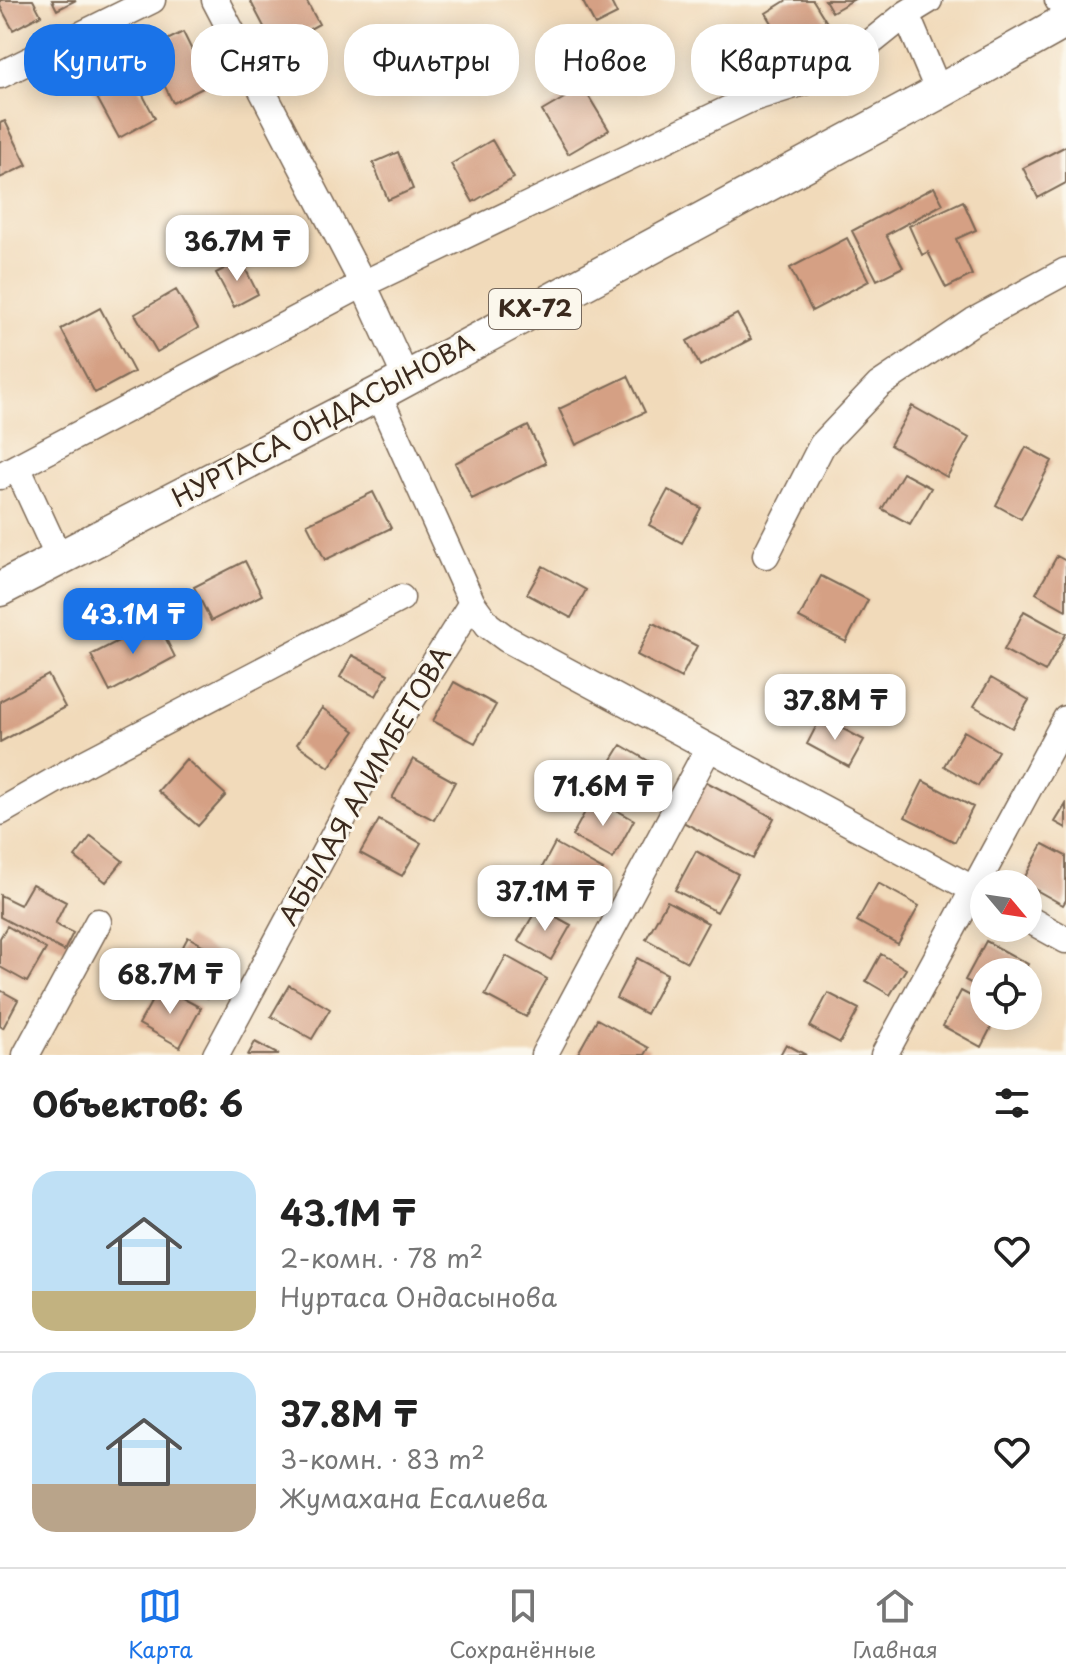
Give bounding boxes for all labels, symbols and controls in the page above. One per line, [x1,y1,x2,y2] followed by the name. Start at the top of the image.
[24,24,175,96] chip: Купить
[191,24,328,96] chip: Снять
[344,24,519,96] chip: Фильтры
[535,24,675,96] chip: Новое
[691,24,879,96] chip: Квартира
[163,215,311,283] pin: 36.7M ₸
[184,221,290,260] text: 36.7M ₸
[489,289,581,329] road number: КХ-72
[164,323,480,516] street label: НУРТАСА ОНДАСЫНОВА
[59,588,207,656] pin: 43.1M ₸
[81,594,185,633] text: 43.1M ₸
[268,639,460,932] street label: АБЫЛАЯ АЛИМБЕТОВА
[761,674,909,742] pin: 37.8M ₸
[783,680,887,719] text: 37.8M ₸
[529,760,677,828] pin: 71.6M ₸
[552,766,654,805] text: 71.6M ₸
[471,865,619,933] pin: 37.1M ₸
[970,870,1042,942] north arrow
[970,870,1042,1030] map controls
[496,871,594,910] text: 37.1M ₸
[96,948,244,1016] pin: 68.7M ₸
[117,954,223,993] text: 68.7M ₸
[970,958,1042,1030] button: locate
[32,1077,243,1129] text: Объектов: 6
[990,1081,1034,1125] icon: filters
[280,1186,415,1238] text: 43.1M ₸
[96,1203,192,1299] icon: home
[990,1229,1034,1273] icon: heart
[280,1238,483,1277] text: 2-комн. · 78 m²
[280,1277,557,1316] text: Нуртаса Ондасынова
[280,1387,417,1439] text: 37.8M ₸
[96,1404,192,1500] icon: home
[990,1430,1034,1474] icon: heart
[280,1439,485,1478] text: 3-комн. · 83 m²
[280,1478,547,1517] text: Жумахана Есалиева
[128,1584,193,1665] tab: Карта
[449,1584,596,1665] tab: Сохранённые
[853,1584,938,1665] tab: Главная

